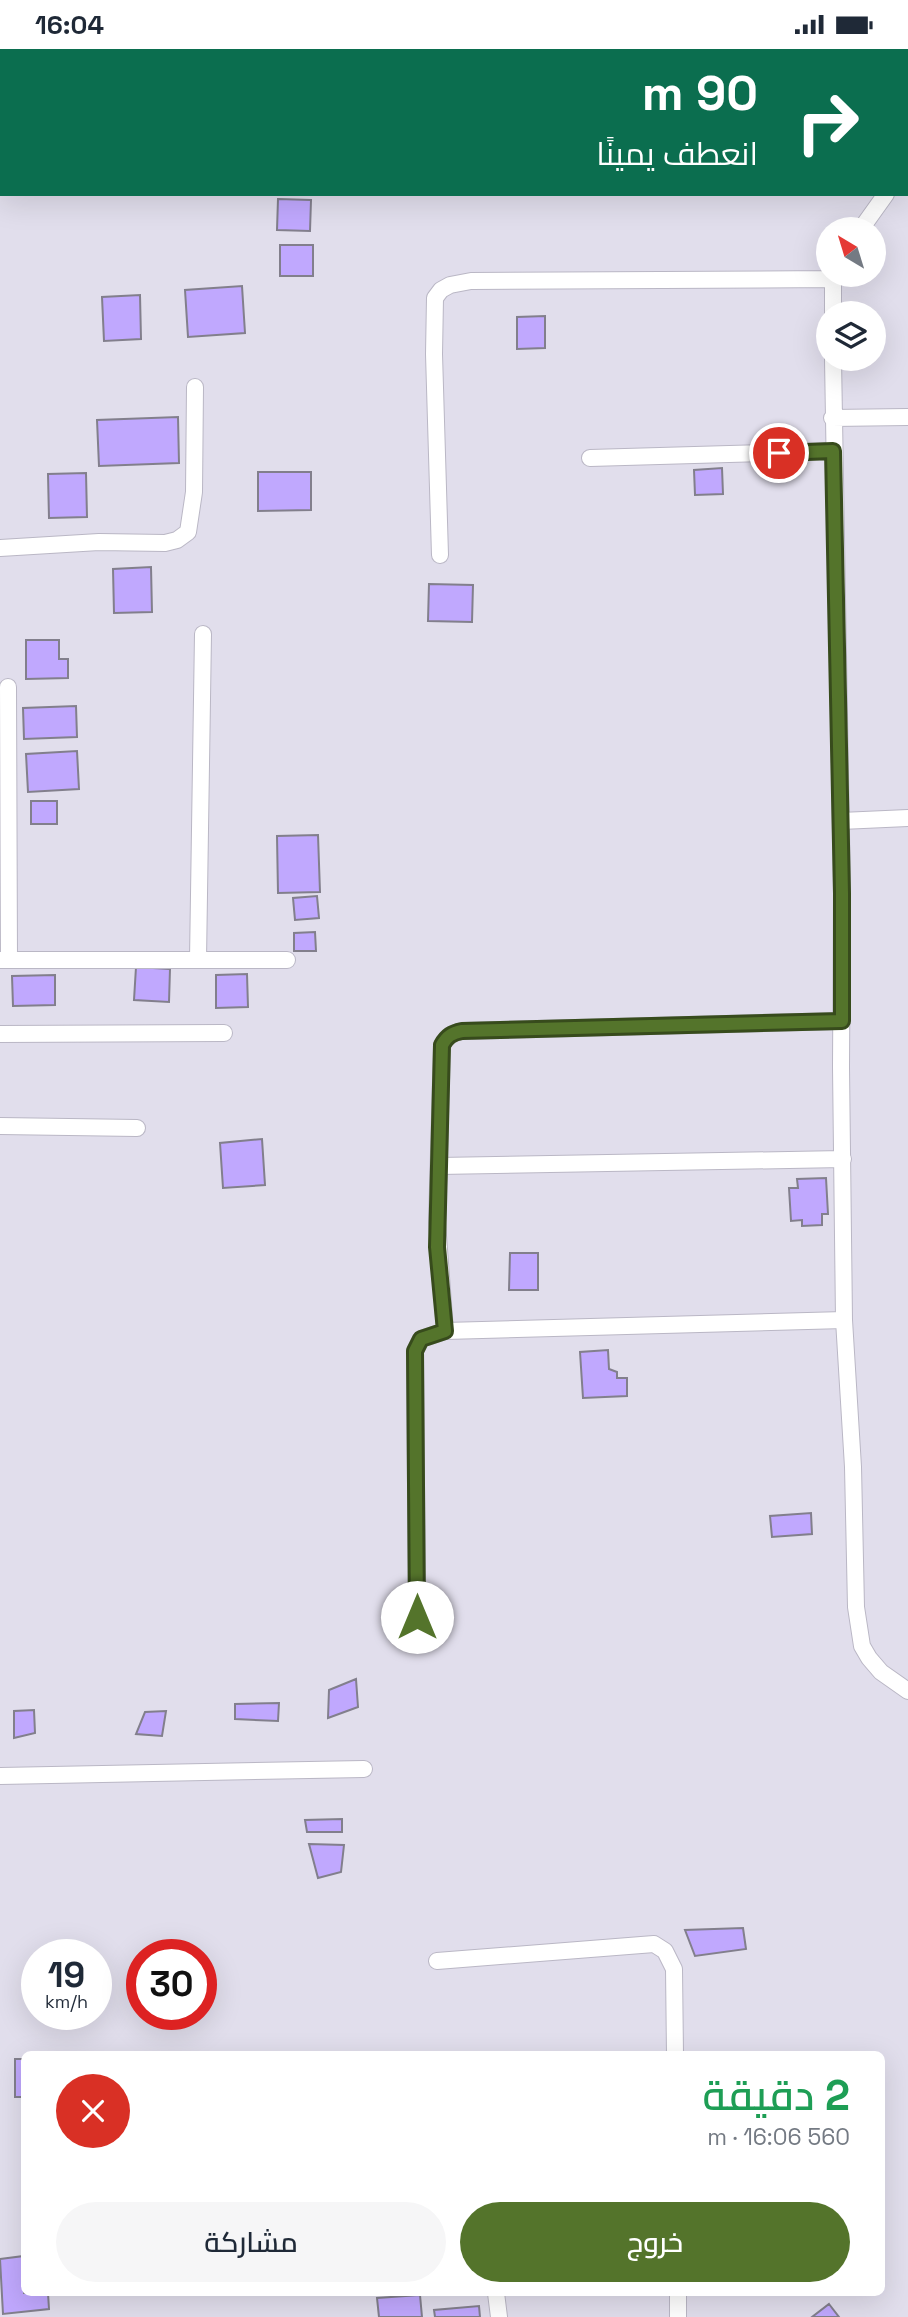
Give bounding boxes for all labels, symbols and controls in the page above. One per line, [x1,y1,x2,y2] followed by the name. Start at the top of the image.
[35,8,104,42] text: 16:04
[642,62,758,124] text: 90 m
[782,77,873,168] icon: right
[596,134,758,174] text: انعطف يمينًا
[816,217,886,287] north arrow
[816,217,886,371] map controls
[816,301,886,371] button: layers
[749,423,809,483] pin
[760,434,798,472] icon: arrive
[380,1580,454,1654] position arrow
[126,1939,217,2030] speed limit sign: 30
[48,1953,85,1997] text: 19
[45,1990,88,2013] text: km/h
[703,2069,850,2122] text: 2 دقيقة
[56,2074,130,2148] button: close
[707,2122,850,2152] text: 560 m · 16:06
[56,2202,446,2282] button: مشاركة
[460,2202,850,2282] button: خروج

